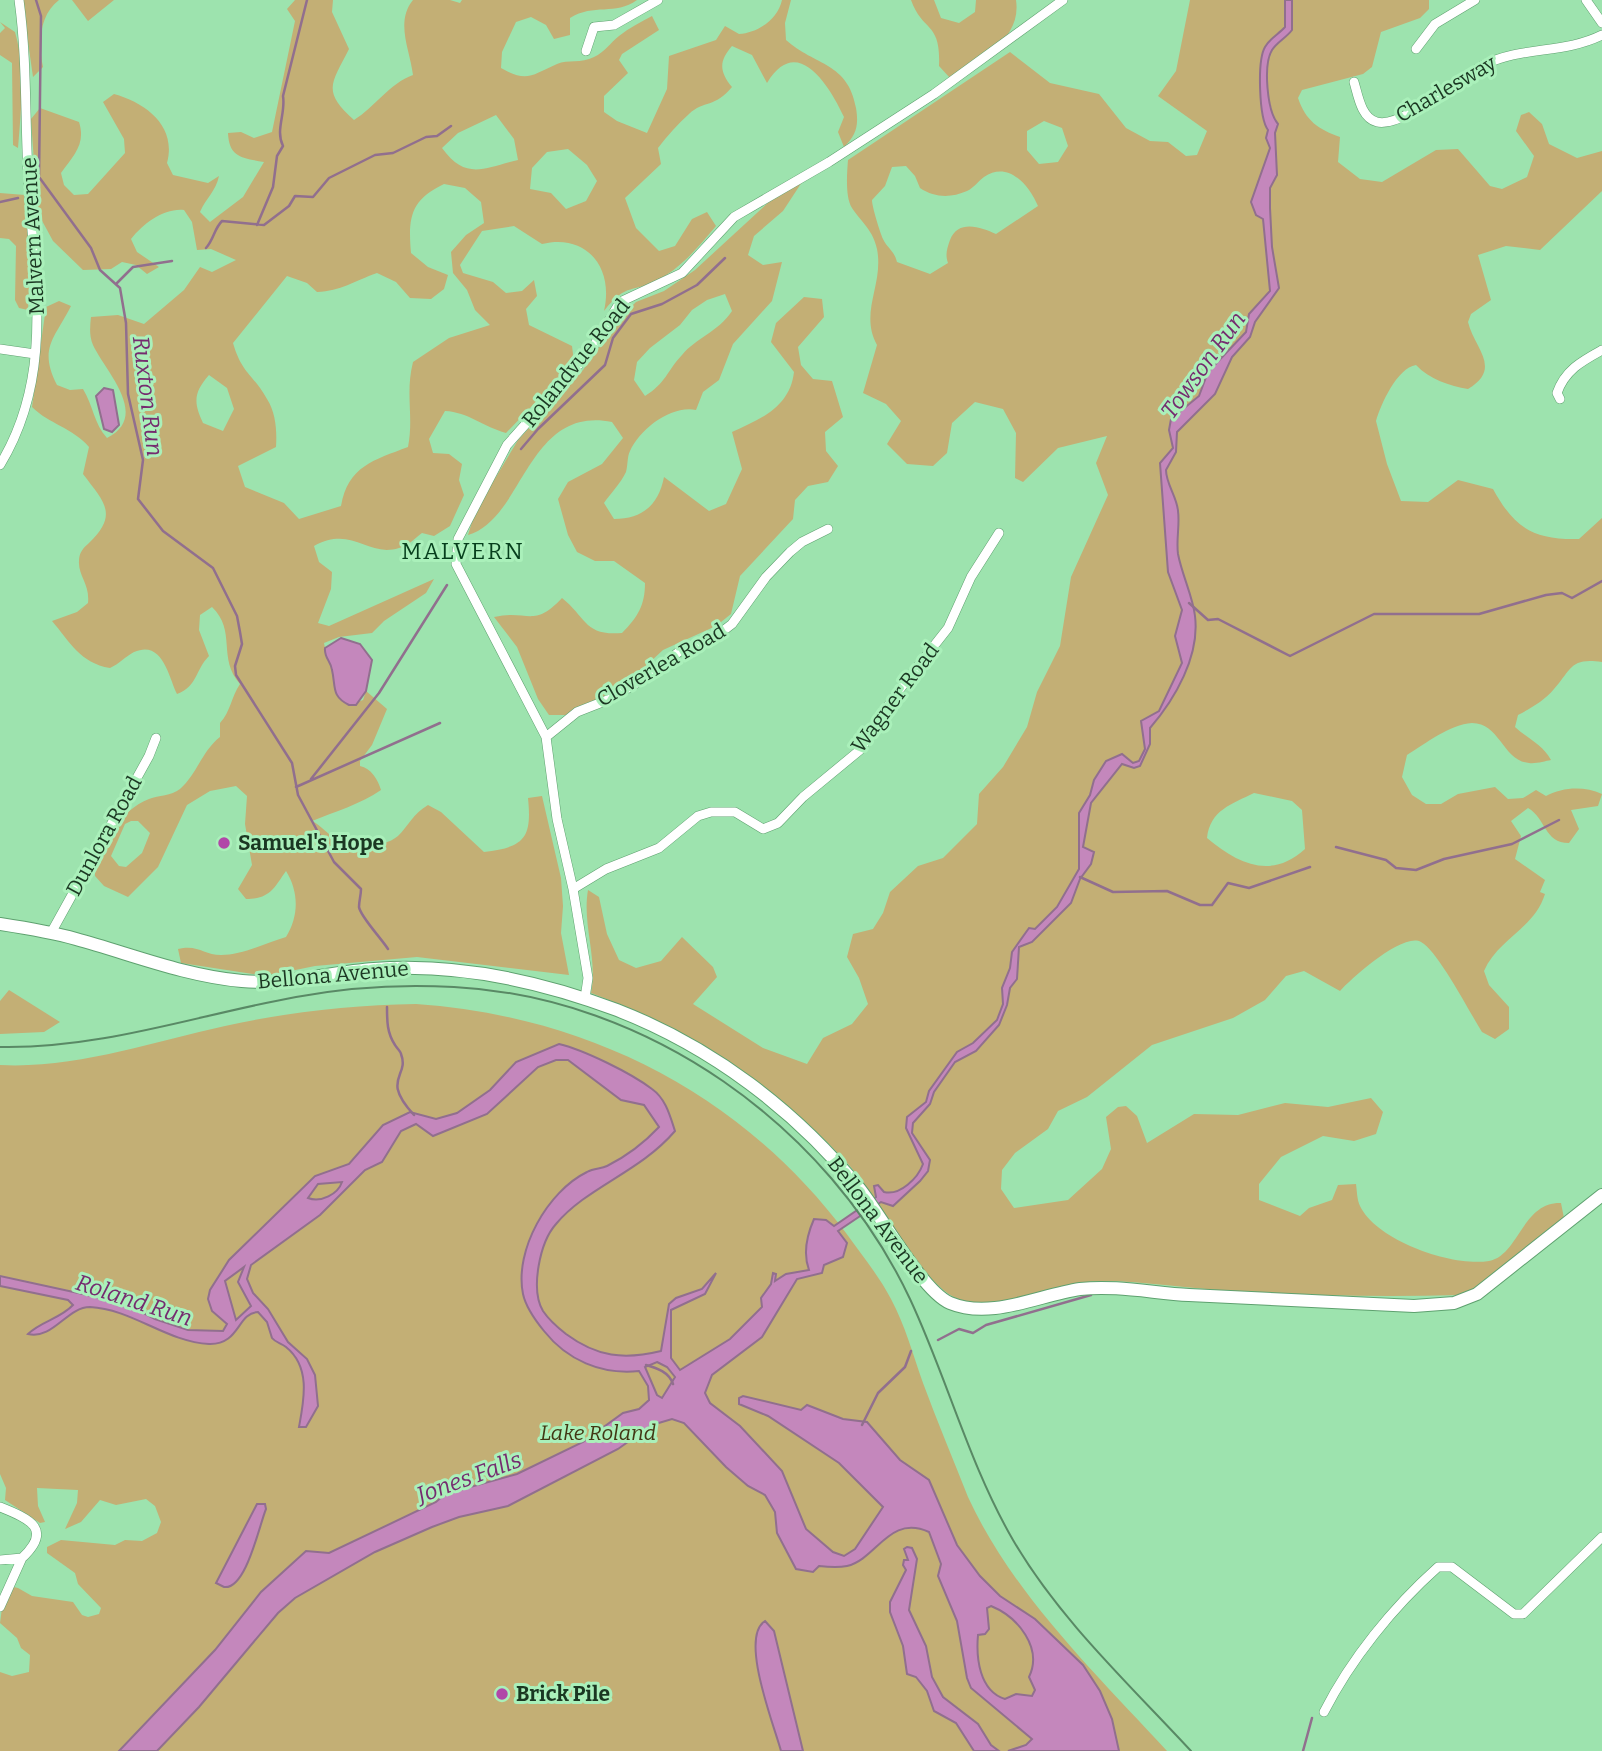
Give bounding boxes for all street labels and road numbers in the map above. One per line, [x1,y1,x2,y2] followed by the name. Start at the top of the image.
[1391,49,1502,128] street label: Charlesway
[16,156,50,316] street label: Malvern Avenue
[516,294,636,432] street label: Rolandvue Road
[592,618,730,712] street label: Cloverlea Road
[845,638,945,758] street label: Wagner Road
[60,772,148,900] street label: Dunlora Road
[256,955,410,995] street label: Bellona Avenue
[822,1152,934,1288] street label: Bellona Avenue

